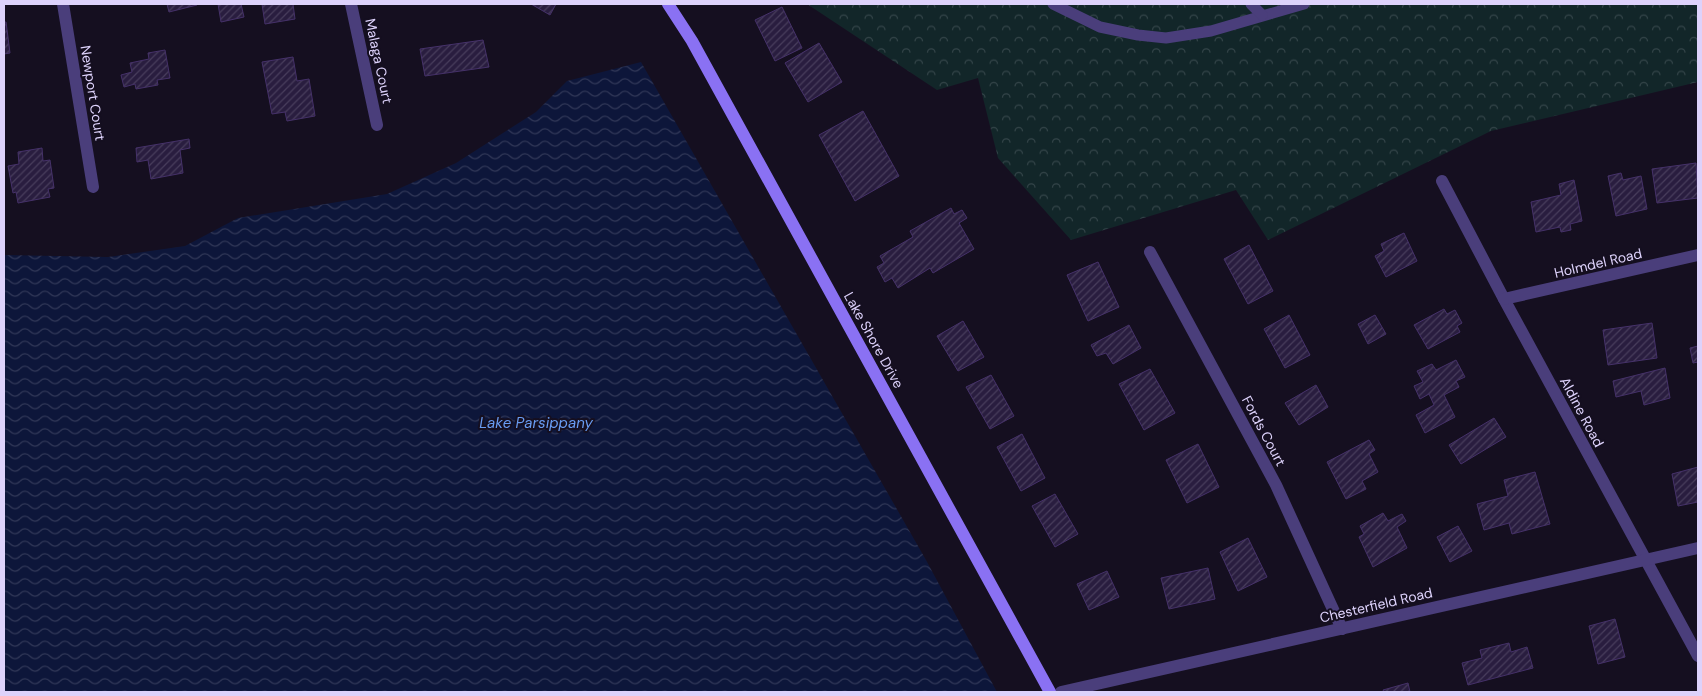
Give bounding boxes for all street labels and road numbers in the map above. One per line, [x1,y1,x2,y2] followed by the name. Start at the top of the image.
[361,17,397,105] street label: Malaga Court
[77,44,109,142] street label: Newport Court
[1552,244,1644,282] street label: Holmdel Road
[840,289,908,391] street label: Lake Shore Drive
[1556,374,1608,450] street label: Aldine Road
[1238,393,1290,469] street label: Fords Court
[1318,583,1434,627] street label: Chesterfield Road

